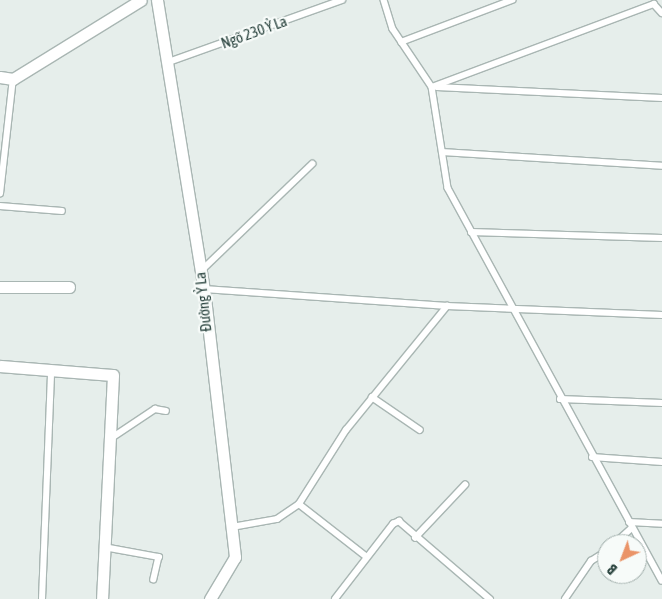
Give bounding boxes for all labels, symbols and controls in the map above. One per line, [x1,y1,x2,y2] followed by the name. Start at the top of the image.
[219,12,289,52] street label: Ngõ 230 Ỷ La
[191,271,215,333] street label: Đường Ỷ La
[597,534,647,584] north arrow
[605,561,620,577] text: B

